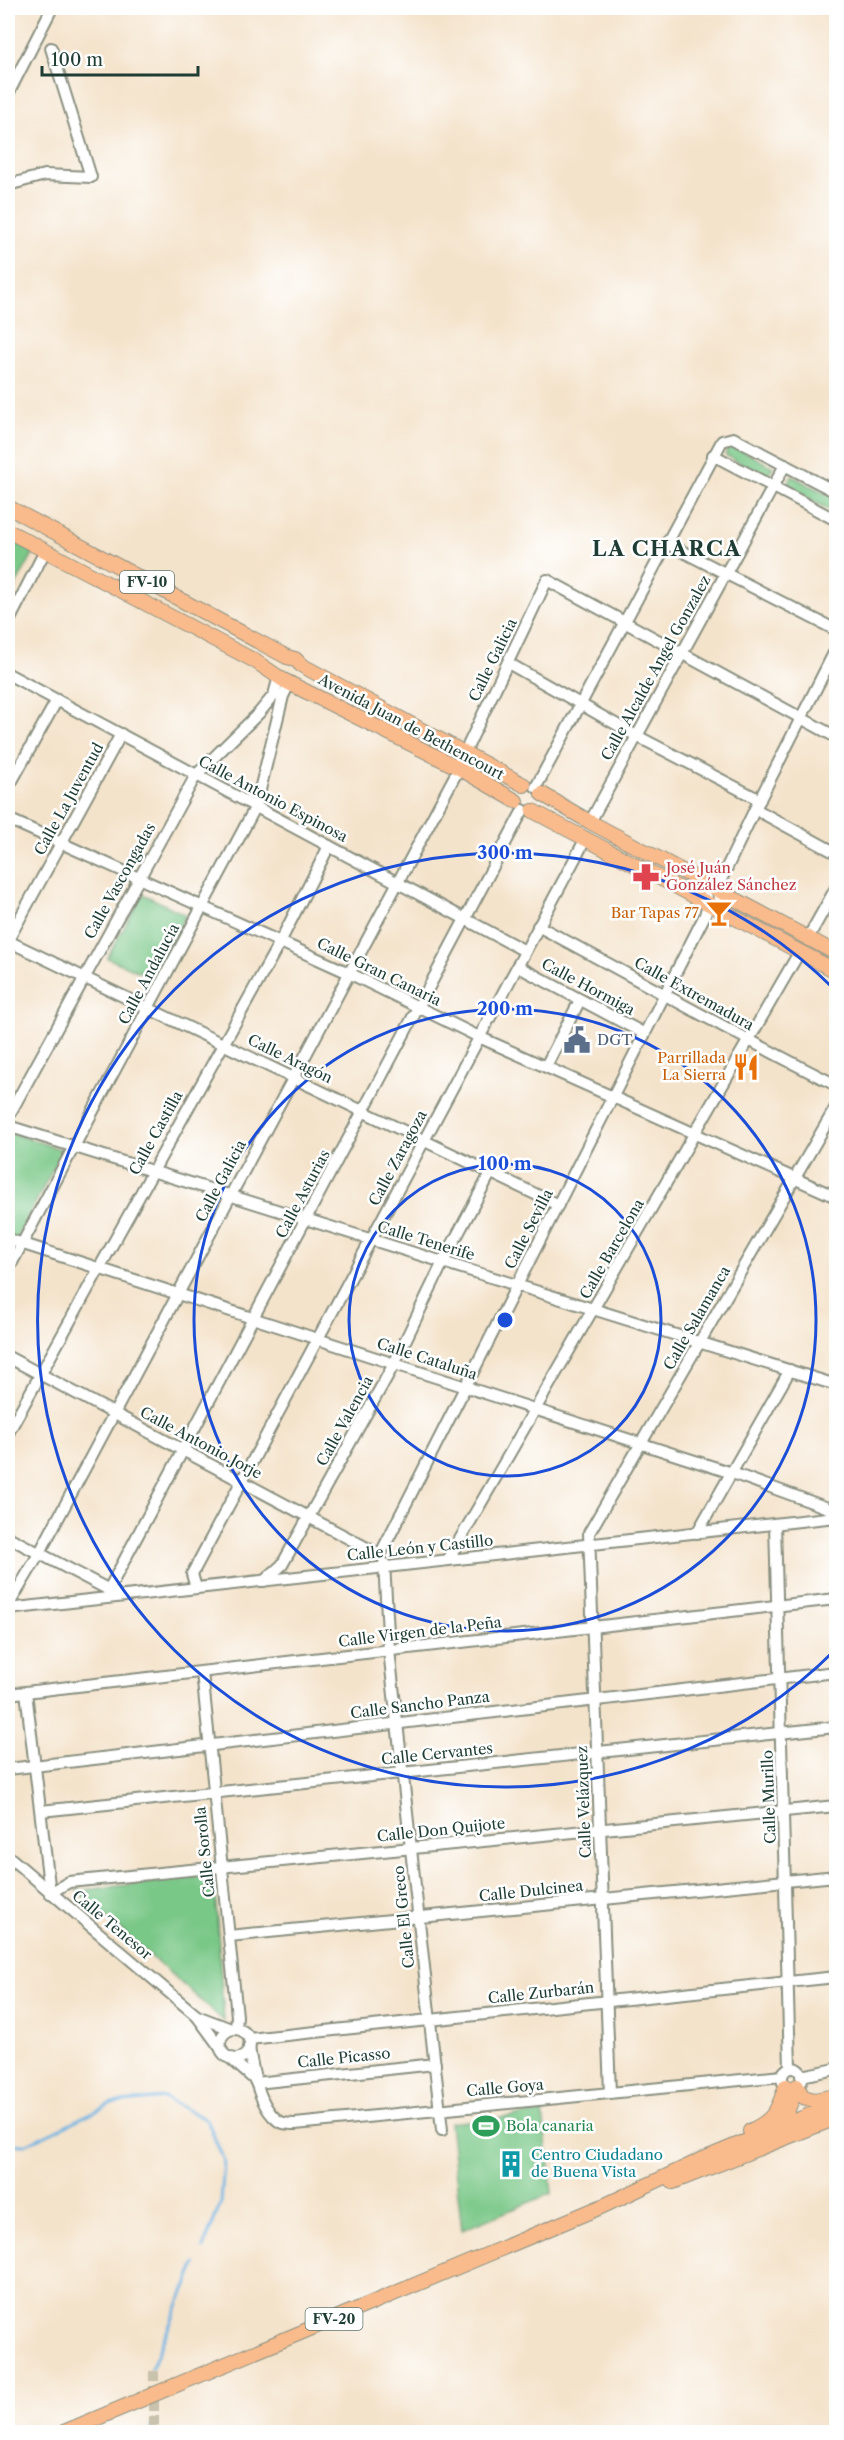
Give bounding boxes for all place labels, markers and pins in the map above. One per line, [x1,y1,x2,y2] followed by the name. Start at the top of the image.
[664,858,797,894] place label: José Juán González Sánchez
[631,862,661,892] pharmacy icon: José Juán González Sánchez
[704,898,734,928] bar icon: Bar Tapas 77
[611,903,700,922] place label: Bar Tapas 77
[562,1025,592,1055] public building icon: DGT
[597,1030,633,1049] place label: DGT
[657,1048,726,1084] place label: Parrillada La Sierra
[731,1052,761,1082] restaurant icon: Parrillada La Sierra
[495,1310,515,1330] centre of rings
[471,2111,501,2141] sports icon: Bola canaria
[506,2116,594,2135] place label: Bola canaria
[531,2145,663,2181] place label: Centro Ciudadano de Buena Vista
[496,2149,526,2179] building icon: Centro Ciudadano de Buena Vista

